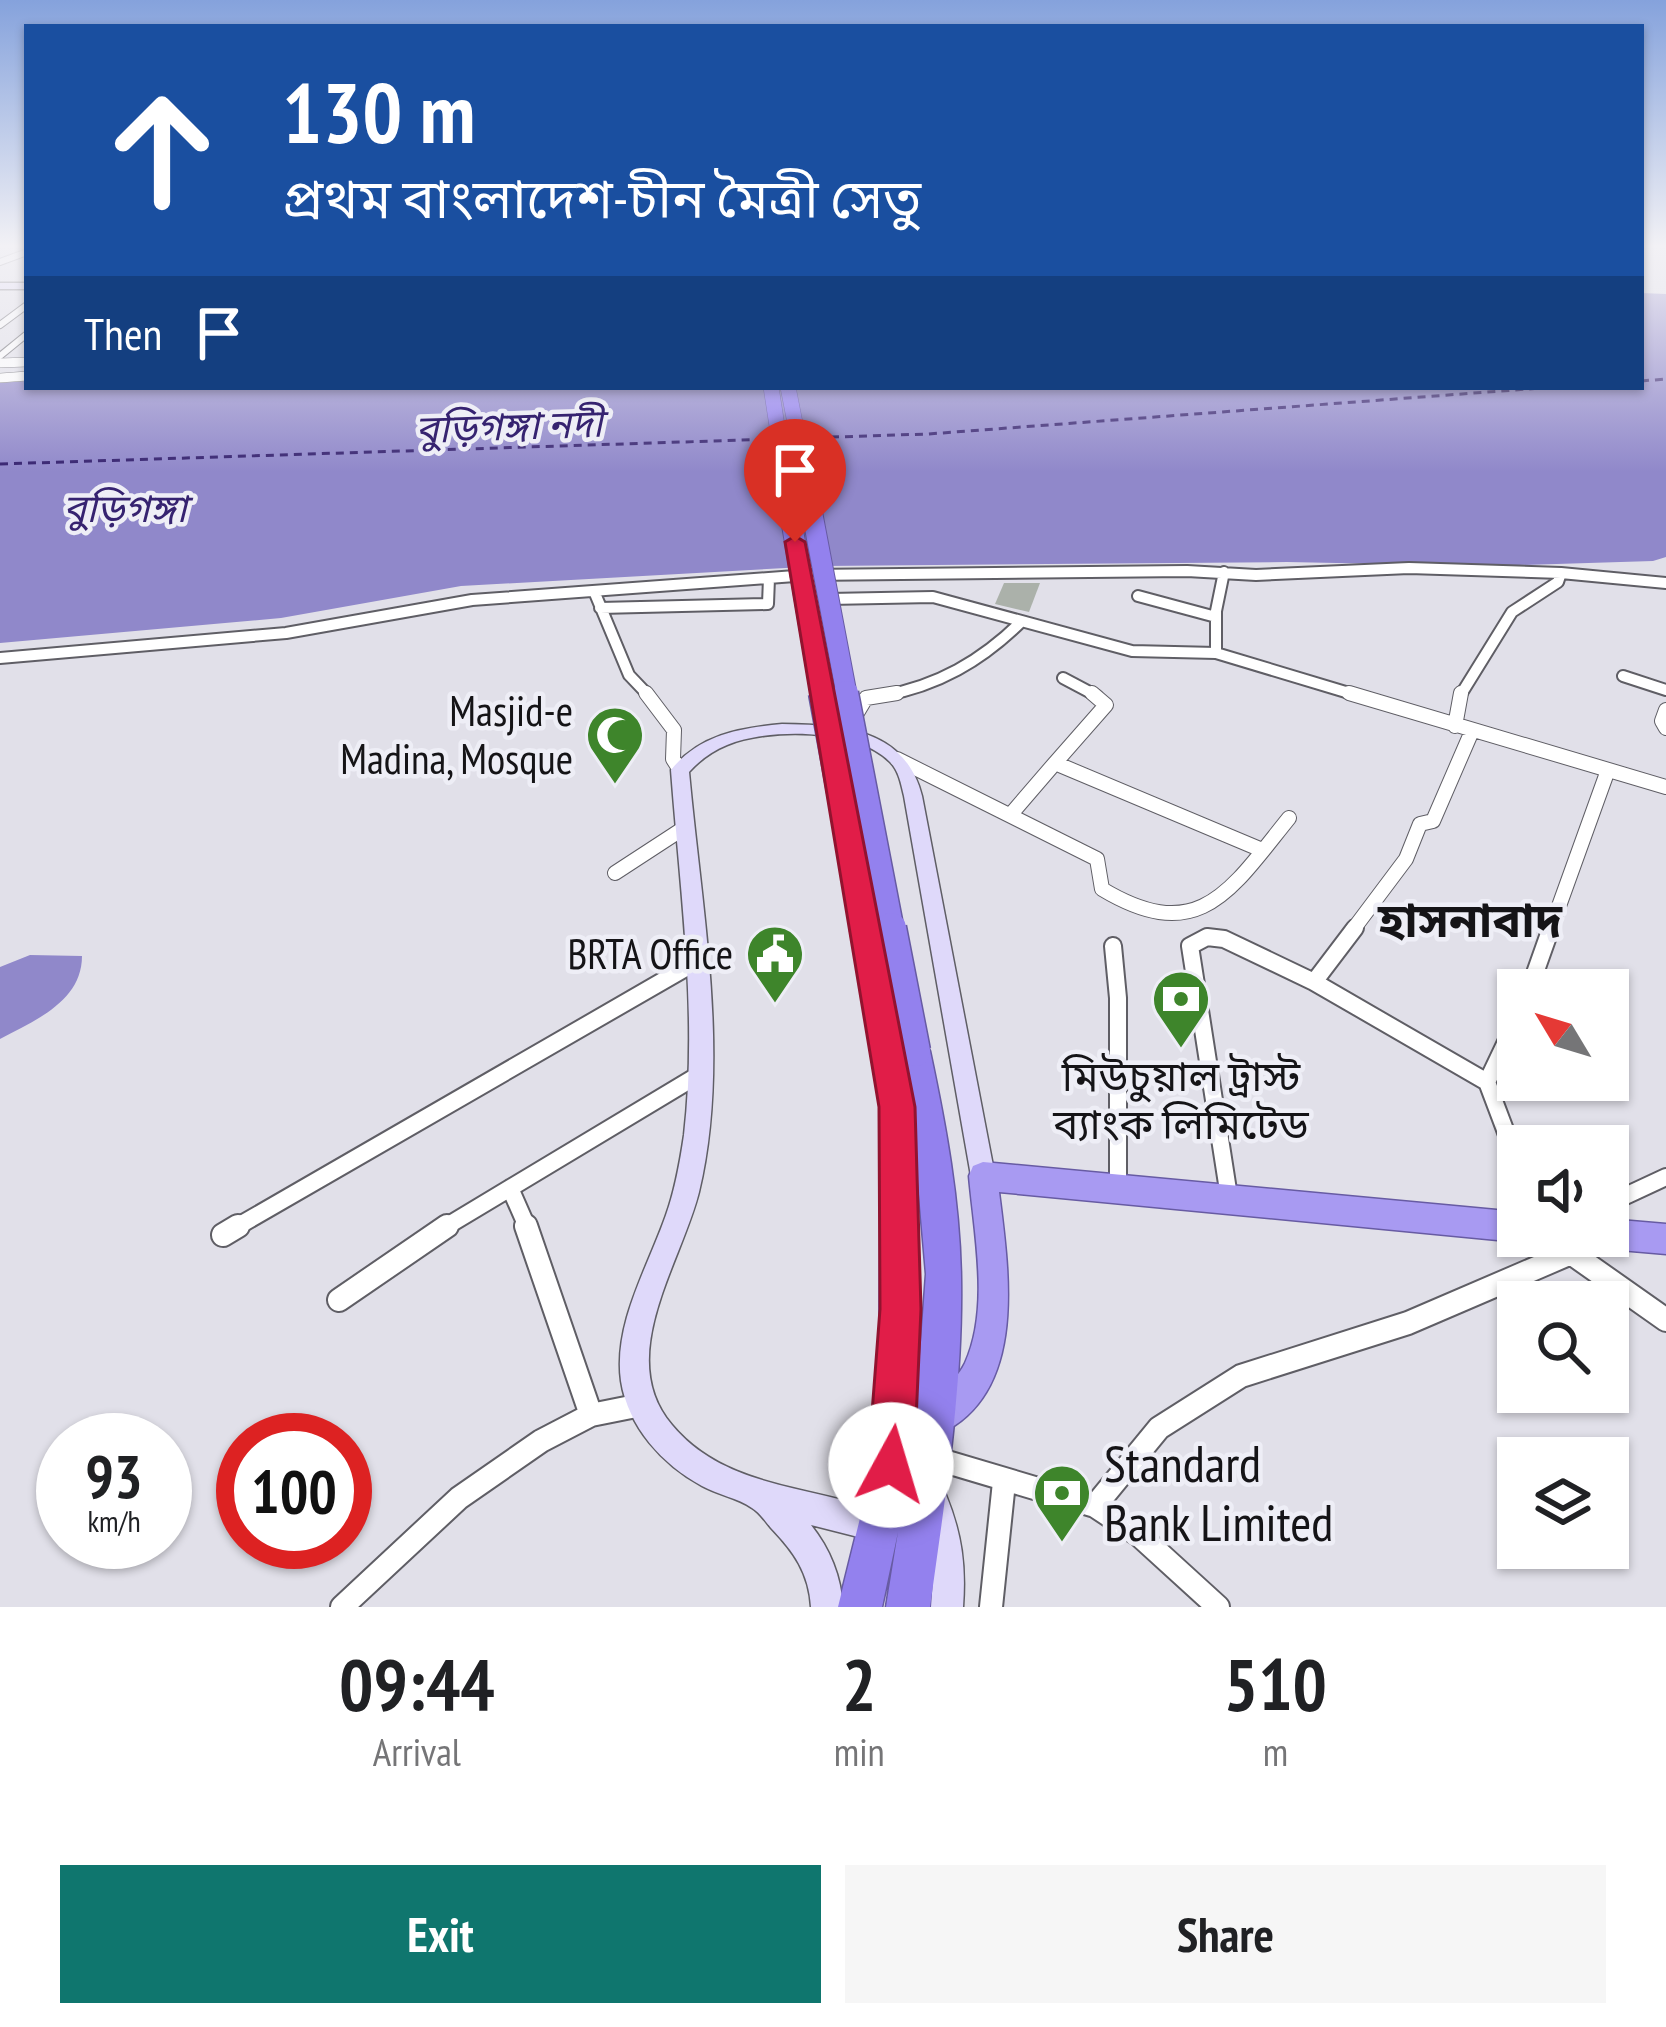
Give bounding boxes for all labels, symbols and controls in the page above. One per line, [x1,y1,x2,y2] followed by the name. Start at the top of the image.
[282,57,475,166] text: 130 m
[84,72,240,228] icon: ahead
[282,163,921,233] text: প্রথম বাংলাদেশ-চীন মৈত্রী সেতু
[186,300,252,366] icon: arrive
[84,304,162,362] text: Then
[414,397,610,454] water label: বুড়িগঙ্গা নদী
[744,419,846,542] pin
[762,437,828,503] icon: arrive
[63,482,194,533] water label: বুড়িগঙ্গা
[340,683,573,786] place label: Masjid-e Madina, Mosque
[584,704,646,786] mosque icon: Masjid-e Madina, Mosque
[1377,888,1563,950] district label: হাসনাবাদ
[744,923,806,1005] public building icon: BRTA Office
[567,926,733,981] place label: BRTA Office
[1150,968,1212,1050] bank icon: মিউচুয়াল ট্রাস্ট ব্যাংক লিমিটেড
[1497,969,1629,1101] north arrow
[1497,969,1629,1569] map controls
[1052,1048,1310,1151] place label: মিউচুয়াল ট্রাস্ট ব্যাংক লিমিটেড
[1497,1125,1629,1257] button: sound
[1497,1281,1629,1413] button: search
[828,1402,954,1528] position arrow
[216,1413,372,1569] speed limit sign: 100
[1104,1430,1333,1555] place label: Standard Bank Limited
[85,1437,143,1515] text: 93
[1497,1437,1629,1569] button: layers
[1031,1462,1093,1544] bank icon: Standard Bank Limited
[87,1501,141,1540] text: km/h
[339,1637,495,1730] text: 09:44
[842,1637,876,1730] text: 2
[1224,1637,1327,1730] text: 510
[373,1726,461,1777] text: Arrival
[834,1726,885,1777] text: min
[1263,1726,1288,1777] text: m
[60,1865,821,2003] button: Exit
[845,1865,1606,2003] button: Share

